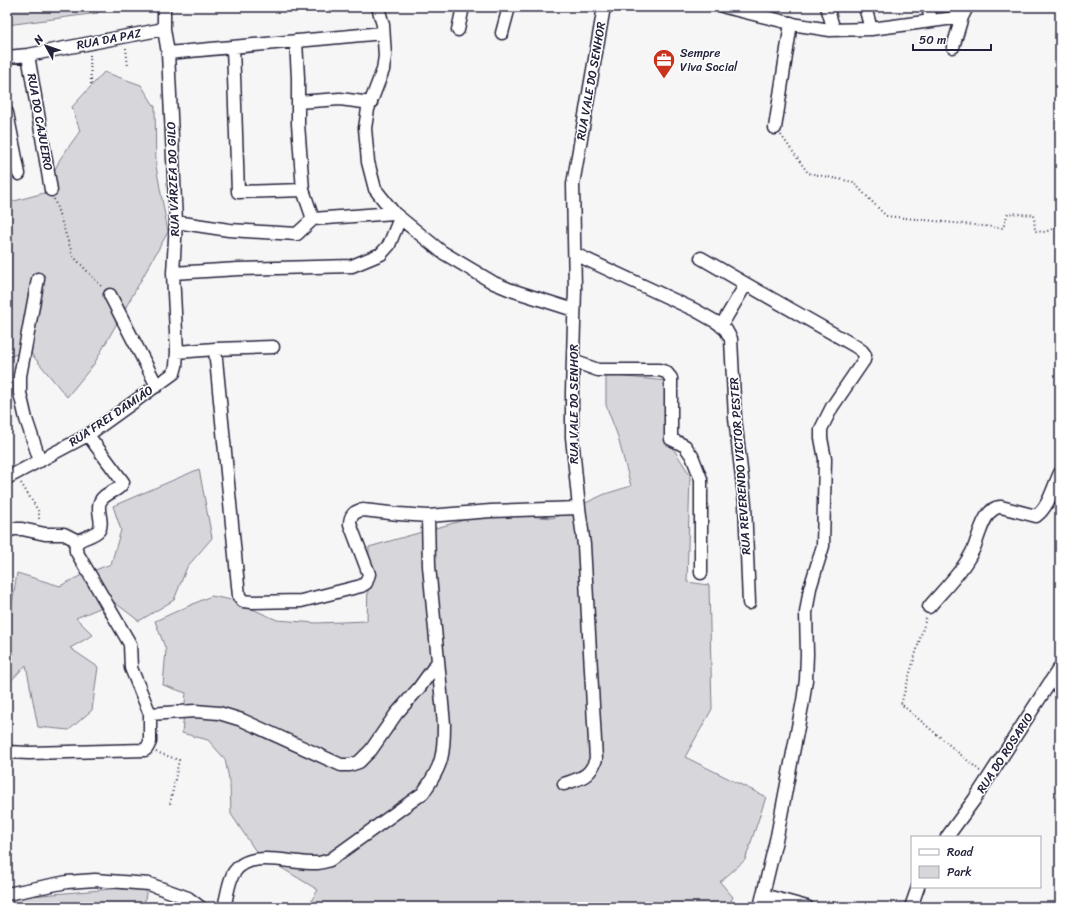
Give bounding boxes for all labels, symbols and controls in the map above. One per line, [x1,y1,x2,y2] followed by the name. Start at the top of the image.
[570,20,612,142] street label: RUA VALE DO SENHOR
[75,22,144,56] street label: RUA DA PAZ
[26,26,66,66] north arrow
[913,26,991,52] scale bar
[919,29,946,51] text: 50 m
[28,31,49,50] text: N
[680,42,738,78] place label: Sempre Viva Social
[651,47,677,80] office icon: Sempre Viva Social
[21,72,59,173] street label: RUA DO CAJUEIRO
[160,121,186,237] street label: RUA VÁRZEA DO GILO
[563,344,585,464] street label: RUA VALE DO SENHOR
[723,376,757,556] street label: RUA REVERENDO VICTOR PESTER
[64,379,158,453] street label: RUA FREI DAMIÃO
[971,708,1040,798] street label: RUA DO ROSARIO
[911,836,1041,888] legend
[947,841,974,863] text: Road
[947,861,972,883] text: Park

